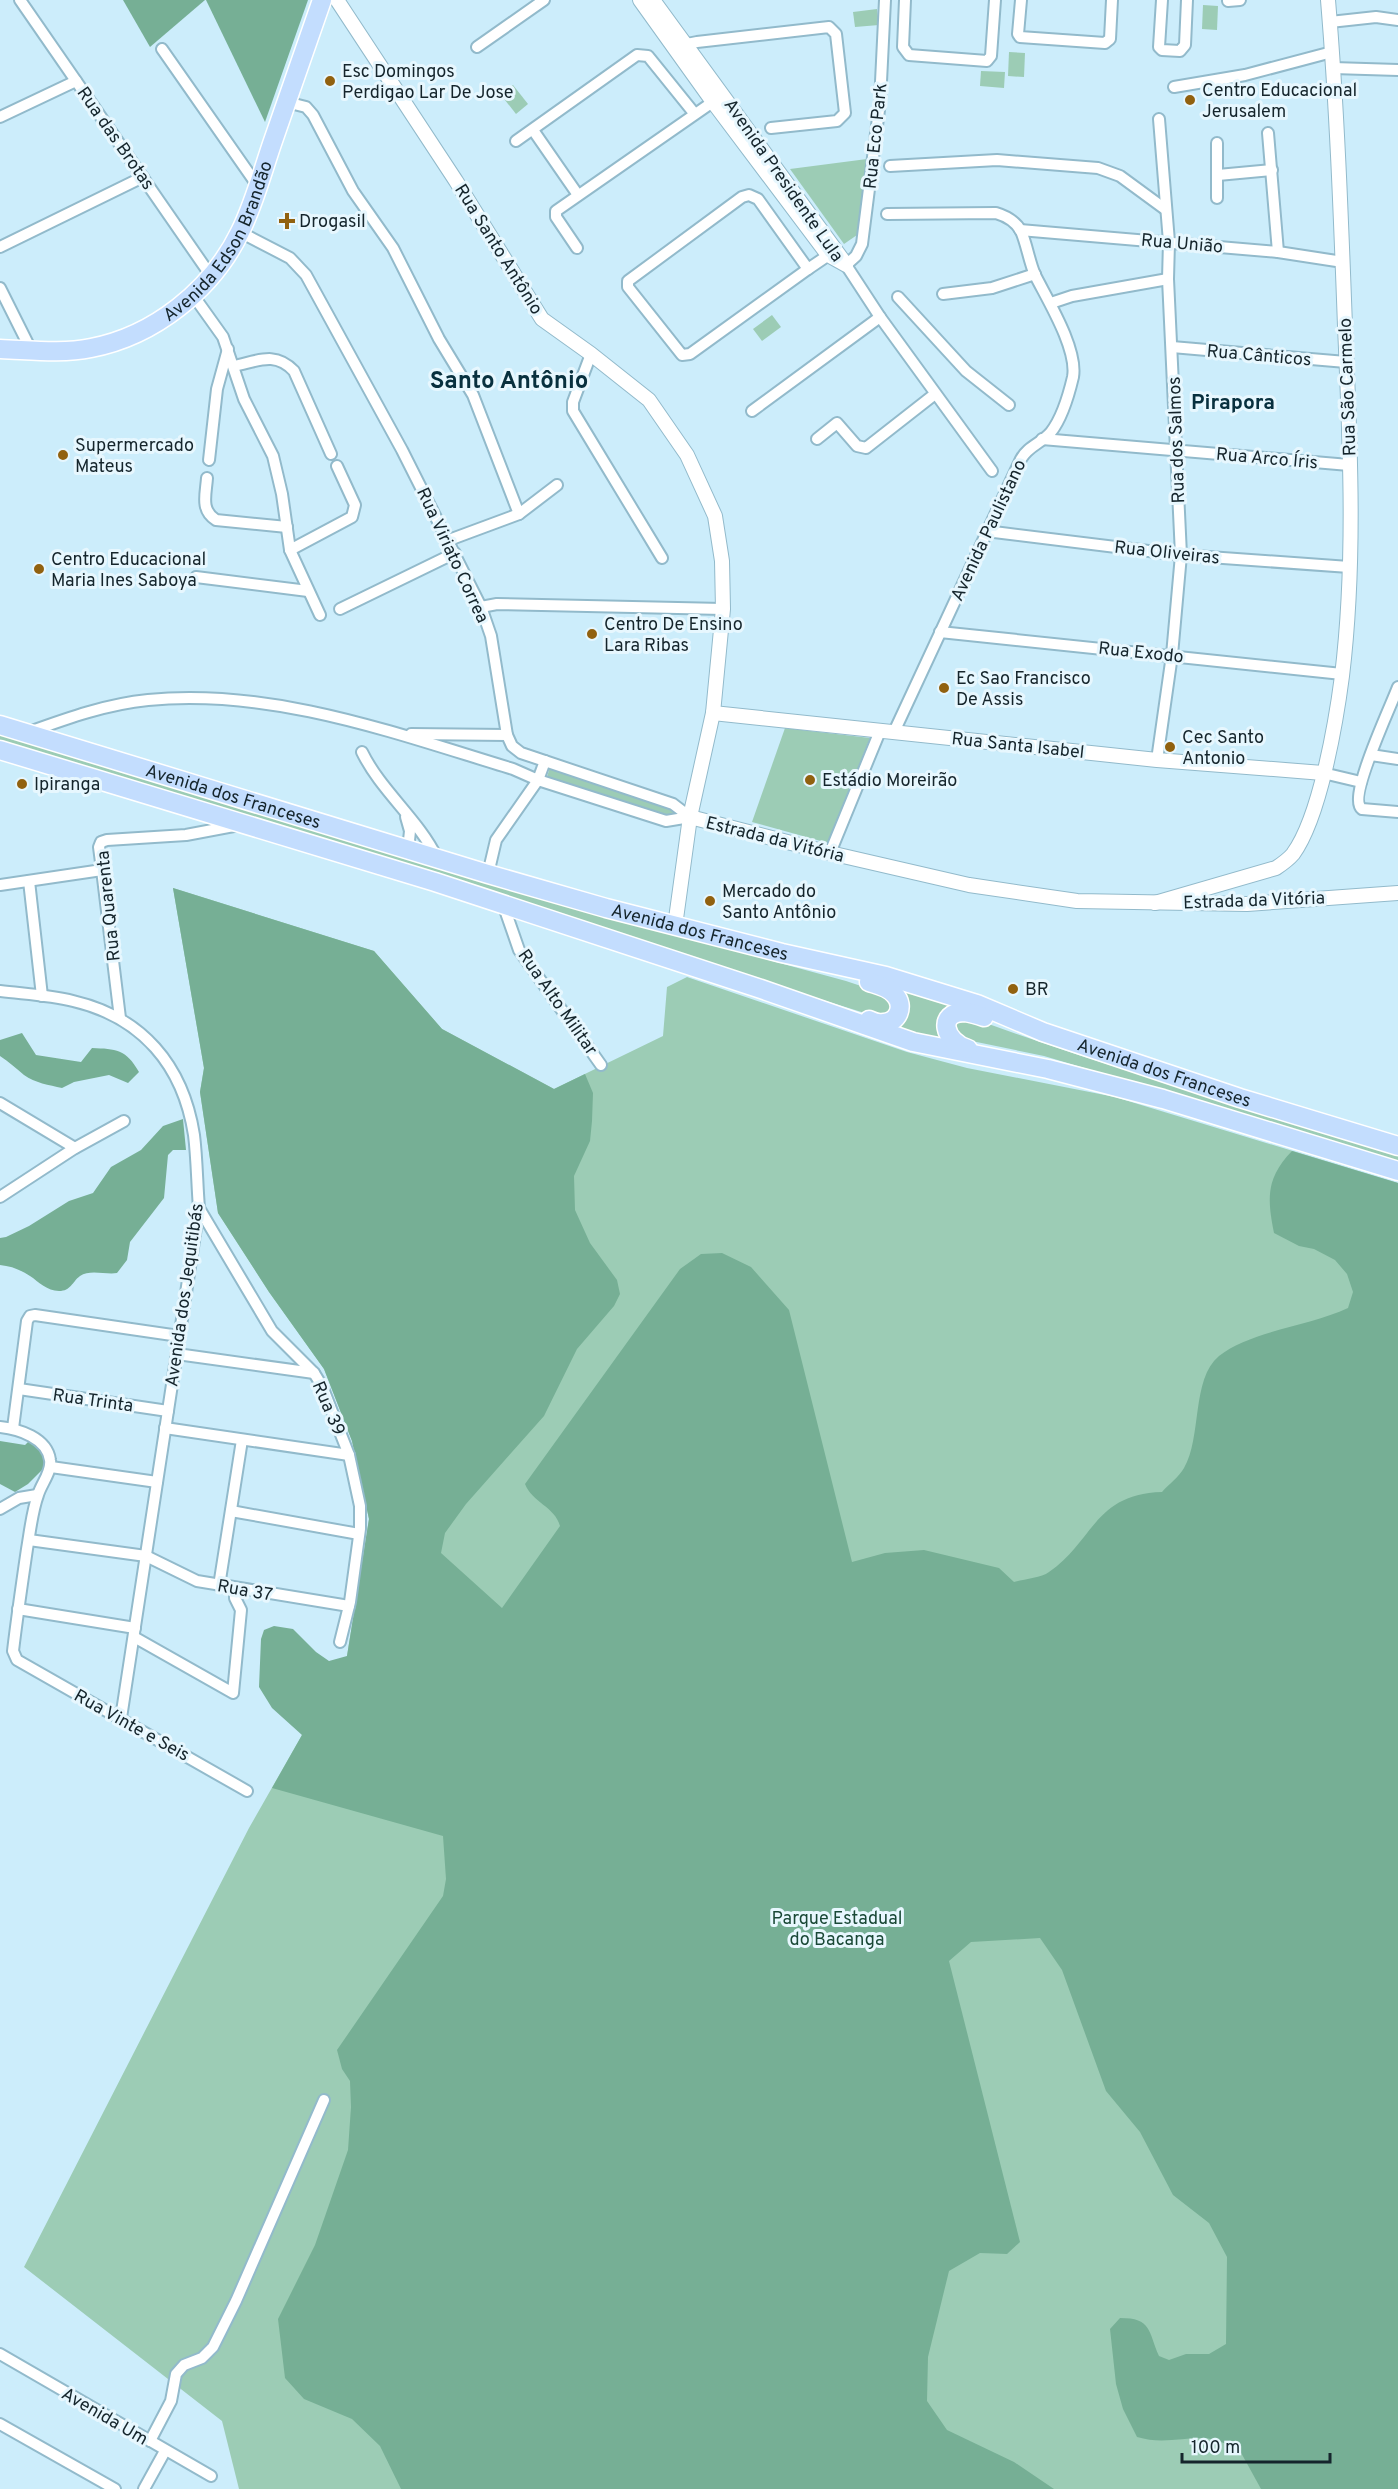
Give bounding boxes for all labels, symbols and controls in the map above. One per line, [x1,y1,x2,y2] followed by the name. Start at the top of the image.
[342,61,513,105] place label: Esc Domingos Perdigao Lar De Jose
[323,74,337,88] marker: Esc Domingos Perdigao Lar De Jose
[1202,80,1357,124] place label: Centro Educacional Jerusalem
[859,82,893,190] street label: Rua Eco Park
[71,83,159,195] street label: Rua das Brotas
[1183,93,1197,107] marker: Centro Educacional Jerusalem
[718,95,848,267] street label: Avenida Presidente Lula
[159,158,279,328] street label: Avenida Edson Brandão
[448,180,547,319] street label: Rua Santo Antônio
[299,211,366,234] place label: Drogasil
[280,214,294,228] marker: Drogasil
[1140,229,1224,260] street label: Rua União
[1335,317,1362,457] street label: Rua São Carmelo
[1206,340,1312,373] street label: Rua Cânticos
[430,367,588,397] district label: Santo Antônio
[1164,376,1191,504] street label: Rua dos Salmos
[1191,390,1275,417] district label: Pirapora
[75,435,194,479] place label: Supermercado Mateus
[1215,442,1319,475] street label: Rua Arco Íris
[56,448,70,462] marker: Supermercado Mateus
[946,456,1032,605] street label: Avenida Paulistano
[410,484,493,627] street label: Rua Viriato Correa
[1113,537,1221,570] street label: Rua Oliveiras
[51,549,206,593] place label: Centro Educacional Maria Ines Saboya
[32,562,46,576] marker: Centro Educacional Maria Ines Saboya
[604,614,743,658] place label: Centro De Ensino Lara Ribas
[585,627,599,641] marker: Centro De Ensino Lara Ribas
[1097,638,1185,669] street label: Rua Exodo
[956,668,1091,712] place label: Ec Sao Francisco De Assis
[937,681,951,695] marker: Ec Sao Francisco De Assis
[1182,727,1264,771] place label: Cec Santo Antonio
[950,728,1085,765] street label: Rua Santa Isabel
[1163,740,1177,754] marker: Cec Santo Antonio
[143,760,323,835] street label: Avenida dos Franceses
[822,770,957,793] place label: Estádio Moreirão
[803,773,817,787] marker: Estádio Moreirão
[34,774,100,797] place label: Ipiranga
[15,777,29,791] marker: Ipiranga
[703,812,846,869] street label: Estrada da Vitória
[92,849,127,962] street label: Rua Quarenta
[722,881,836,925] place label: Mercado do Santo Antônio
[1183,888,1325,915] street label: Estrada da Vitória
[703,894,717,908] marker: Mercado do Santo Antônio
[609,900,790,967] street label: Avenida dos Franceses
[512,945,602,1060] street label: Rua Alto Militar
[1025,979,1049,1002] place label: BR
[1006,982,1020,996] marker: BR
[1074,1034,1254,1114] street label: Avenida dos Franceses
[161,1202,210,1389] street label: Avenida dos Jequitibás
[306,1378,349,1439] street label: Rua 39
[51,1384,135,1419] street label: Rua Trinta
[215,1575,274,1608] street label: Rua 37
[69,1685,193,1768] street label: Rua Vinte e Seis
[772,1908,902,1952] park label: Parque Estadual do Bacanga
[57,2383,152,2451] street label: Avenida Um
[1182,2426,1330,2464] scale bar
[1191,2437,1240,2460] text: 100 m

